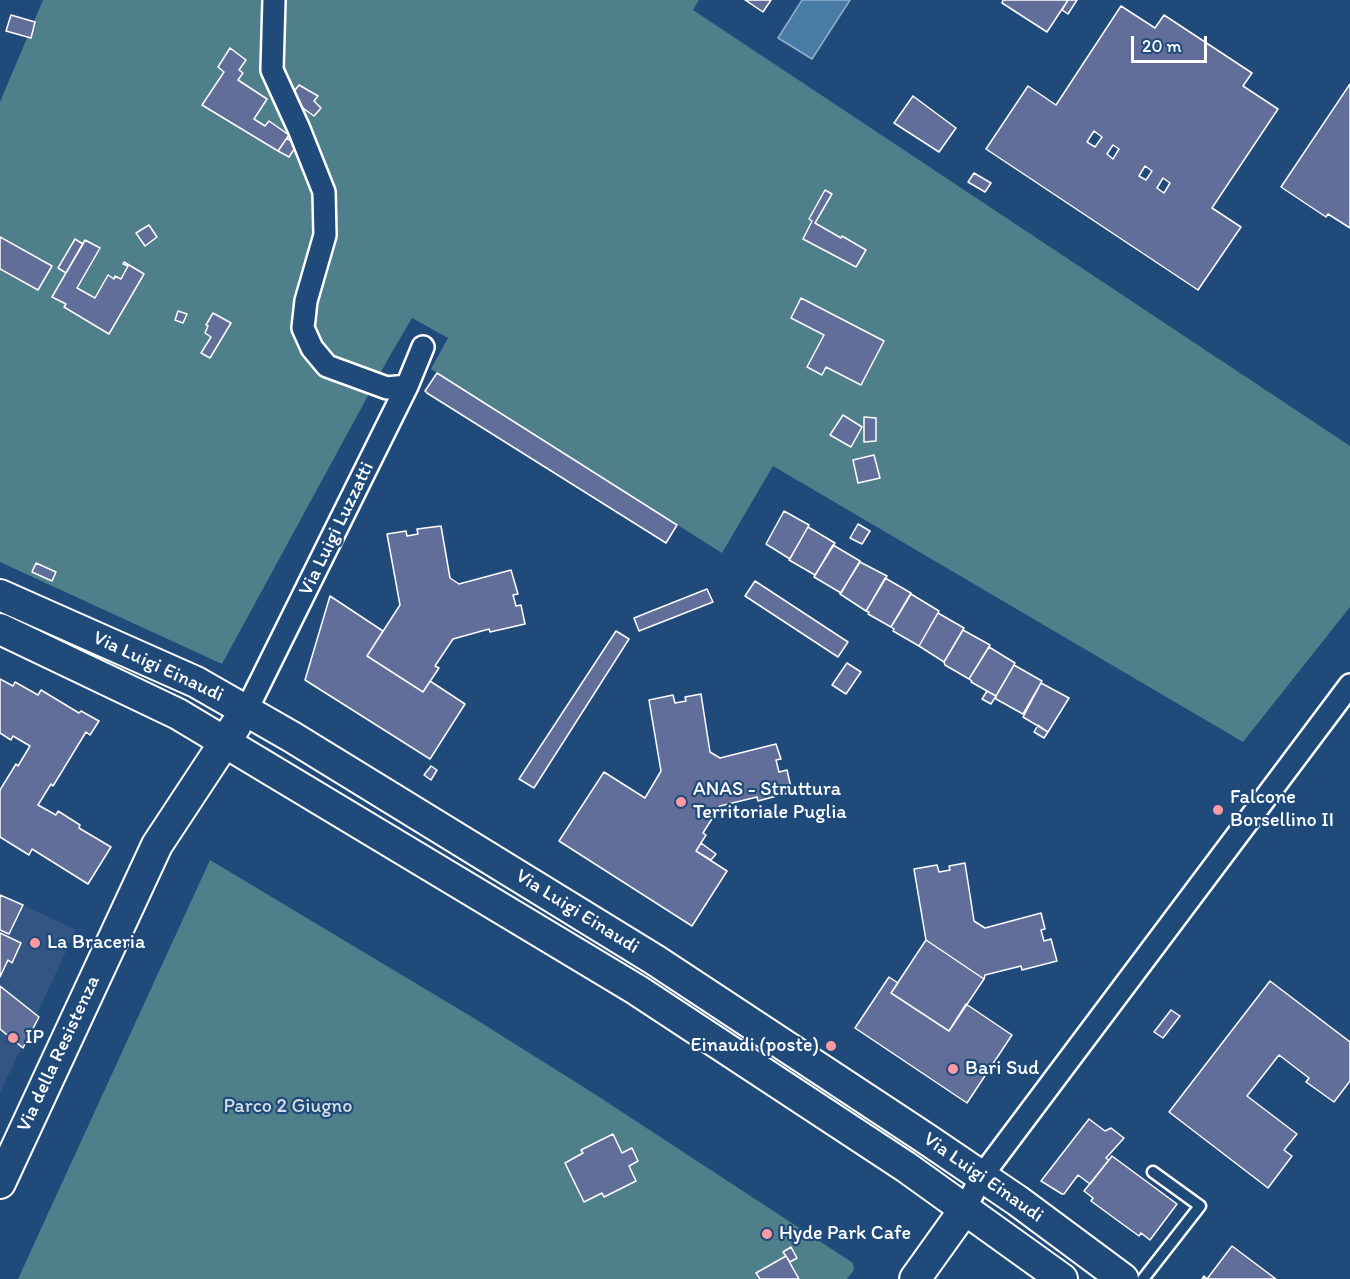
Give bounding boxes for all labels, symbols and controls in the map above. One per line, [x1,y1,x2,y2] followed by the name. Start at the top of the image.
[1134,24,1210,62] scale bar
[1142,35,1182,57] text: 20 m
[294,458,380,600] street label: Via Luigi Luzzatti
[89,626,227,708] street label: Via Luigi Einaudi
[693,778,847,825] place label: ANAS - Struttura Territoriale Puglia
[1230,786,1334,833] place label: Falcone Borsellino II
[674,795,688,809] marker: ANAS - Struttura Territoriale Puglia
[1211,803,1225,817] marker: Falcone Borsellino II
[511,864,643,960] street label: Via Luigi Einaudi
[47,931,145,955] place label: La Braceria
[28,936,42,950] marker: La Braceria
[12,972,106,1136] street label: Via della Resistenza
[25,1026,44,1050] place label: IP
[6,1031,20,1045] marker: IP
[690,1034,819,1058] place label: Einaudi (poste)
[824,1039,838,1053] marker: Einaudi (poste)
[965,1057,1039,1081] place label: Bari Sud
[946,1062,960,1076] marker: Bari Sud
[224,1095,352,1119] park label: Parco 2 Giugno
[918,1128,1048,1228] street label: Via Luigi Einaudi
[779,1222,911,1246] place label: Hyde Park Cafe
[760,1227,774,1241] marker: Hyde Park Cafe

